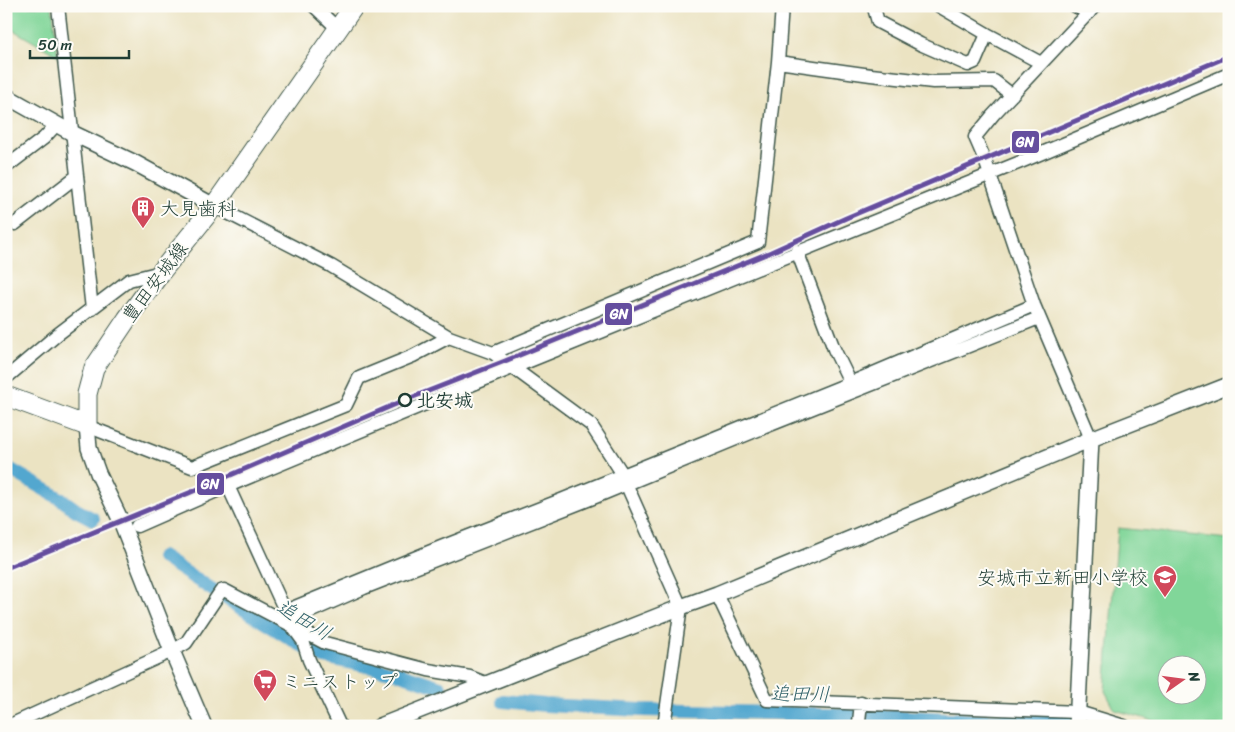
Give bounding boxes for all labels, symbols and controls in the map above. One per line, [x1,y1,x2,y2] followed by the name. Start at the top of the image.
[30,28,129,60] scale bar
[38,32,73,58] text: 50 m
[1011,130,1040,154] line badge: GN
[1015,130,1034,155] text: GN
[160,192,236,225] place label: 大見歯科
[130,195,156,229] building icon: 大見歯科
[113,234,197,330] street label: 豊田安城線
[604,302,633,326] line badge: GN
[609,302,628,327] text: GN
[416,384,473,417] place label: 北安城
[398,393,412,407] marker: 北安城
[196,472,225,496] line badge: GN
[200,472,219,497] text: GN
[977,561,1148,594] place label: 安城市立新田小学校
[1152,564,1178,598] school or university icon: 安城市立新田小学校
[269,590,339,650] water label: 追田川
[1158,654,1208,704] north arrow
[282,665,398,698] place label: ミニストップ
[252,668,278,702] supermarket icon: ミニストップ
[1181,668,1208,685] text: N
[770,676,830,712] water label: 追田川

